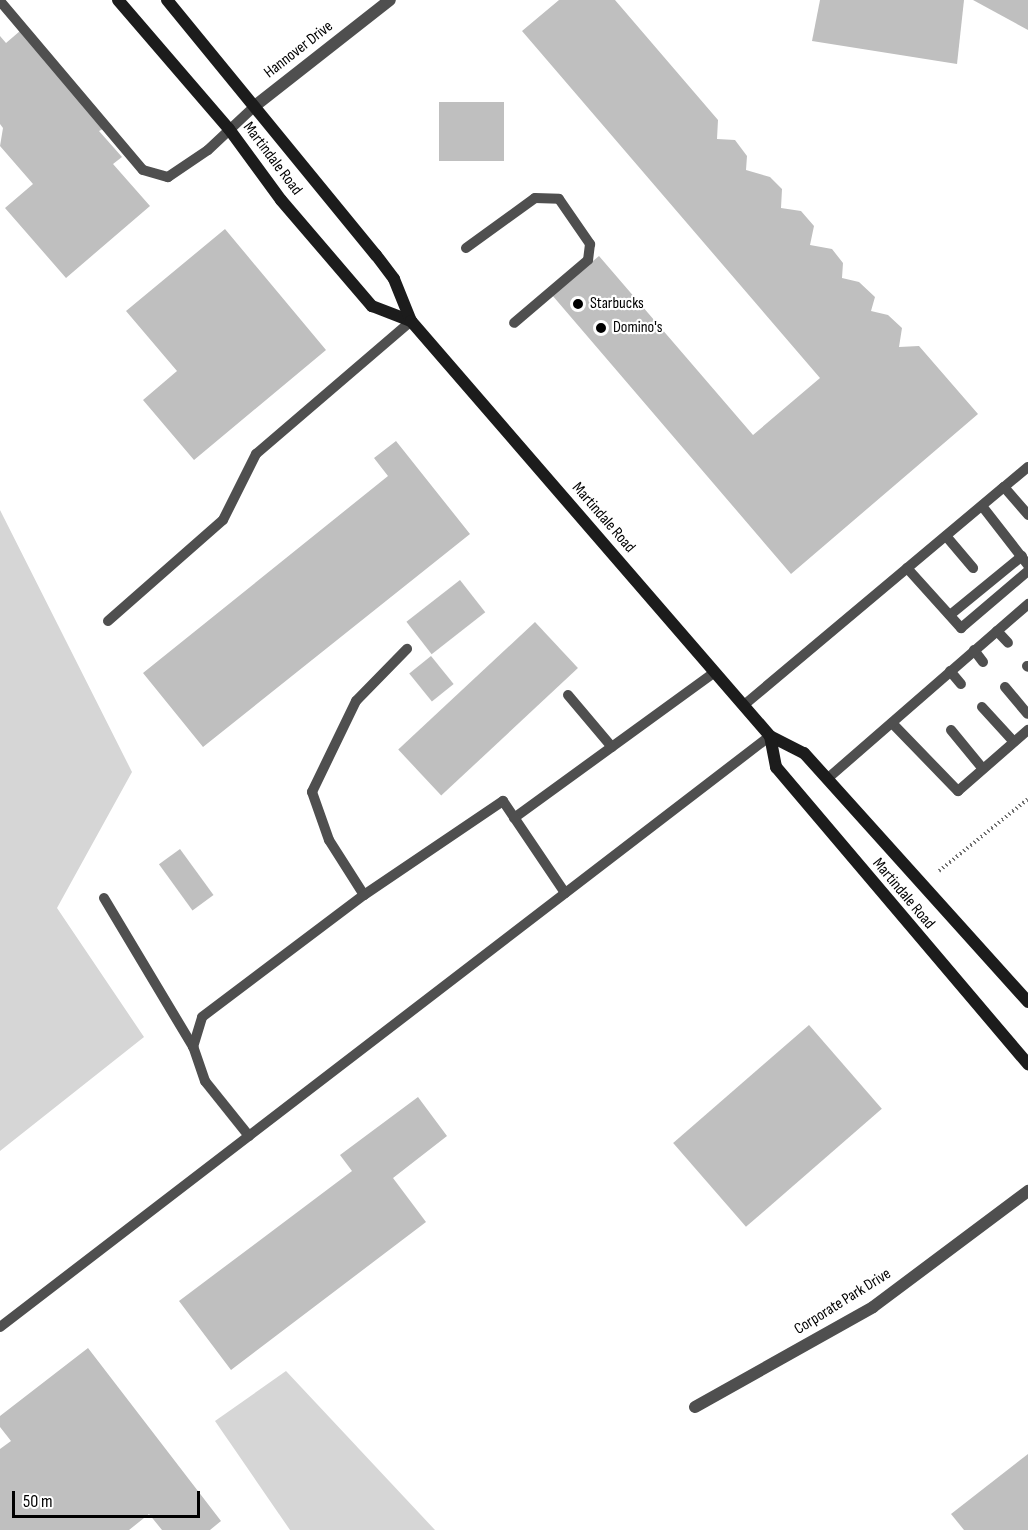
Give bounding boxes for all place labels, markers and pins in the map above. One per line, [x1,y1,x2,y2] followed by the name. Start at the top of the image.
[590,294,644,314] place label: Starbucks
[571,297,585,311] marker: Starbucks
[613,318,663,338] place label: Domino's
[594,321,608,335] marker: Domino's

